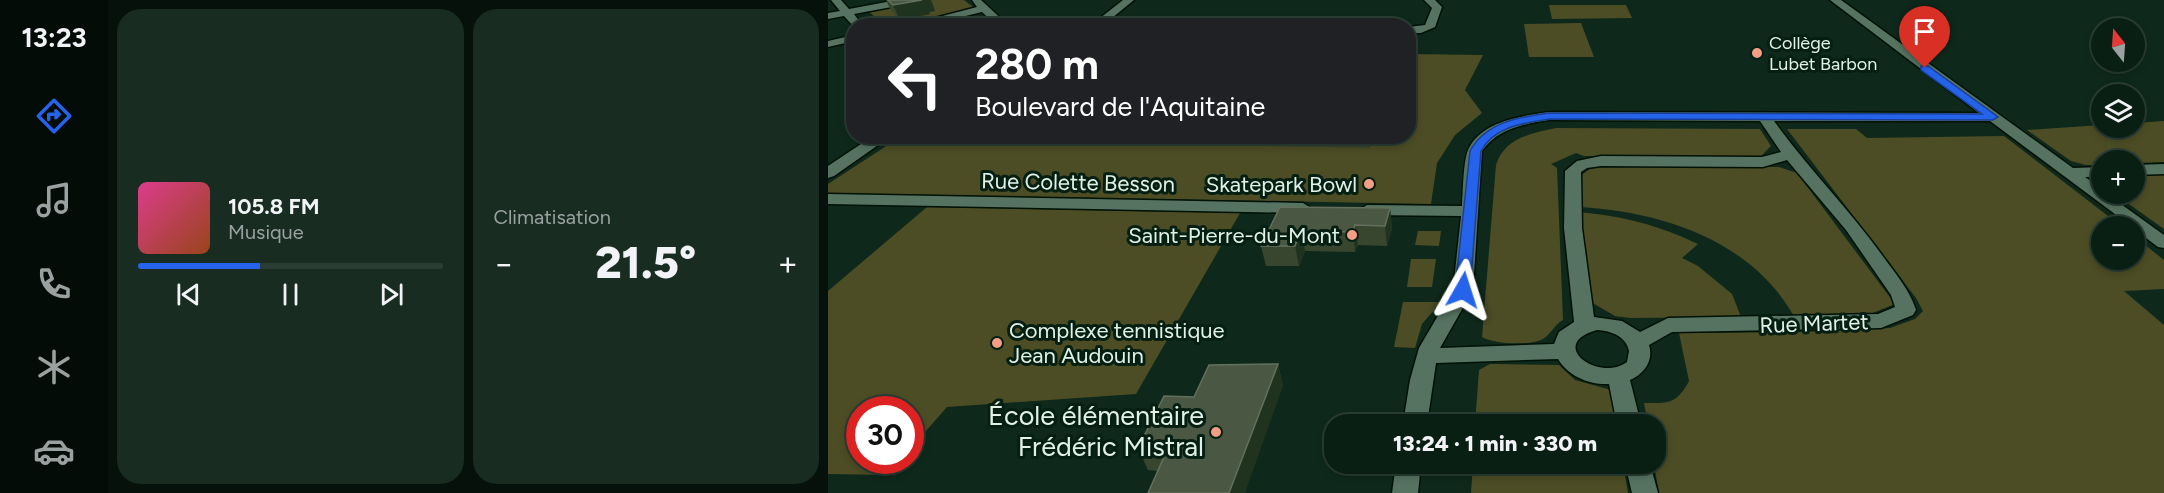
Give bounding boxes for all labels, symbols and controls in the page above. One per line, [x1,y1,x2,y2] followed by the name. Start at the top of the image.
[1899,6,1950,68] pin
[1908,15,1941,48] icon: arrive
[2091,18,2145,72] north arrow
[2091,18,2145,270] map controls
[21,21,87,54] text: 13:23
[1769,32,1877,75] place label: Collège Lubet Barbon
[975,39,1099,90] text: 280 m
[876,42,954,120] icon: left
[1750,46,1764,60] marker: Collège Lubet Barbon
[2091,84,2145,138] button: layers
[975,90,1265,123] text: Boulevard de l'Aquitaine
[33,95,75,137] icon: directions
[2091,150,2145,204] button: +
[981,167,1175,198] street label: Rue Colette Besson
[1206,171,1357,198] place label: Skatepark Bowl
[1362,177,1376,191] marker: Skatepark Bowl
[33,179,75,221] icon: music
[228,193,320,220] text: 105.8 FM
[494,205,611,229] text: Climatisation
[2091,216,2145,270] button: −
[228,220,304,244] text: Musique
[1128,222,1340,249] place label: Saint-Pierre-du-Mont
[1345,228,1359,242] marker: Saint-Pierre-du-Mont
[595,235,696,289] text: 21.5°
[494,244,514,283] text: −
[777,244,798,283] text: +
[1431,258,1495,322] position arrow
[33,263,75,305] icon: phone
[172,278,205,311] icon: previous
[274,278,307,311] icon: pause
[375,278,408,311] icon: next
[1759,308,1869,339] street label: Rue Martet
[1009,317,1224,369] place label: Complexe tennistique Jean Audouin
[990,336,1004,350] marker: Complexe tennistique Jean Audouin
[33,346,75,388] icon: climate
[846,396,924,474] speed limit sign: 30
[988,399,1204,463] place label: École élémentaire Frédéric Mistral
[1209,425,1223,439] marker: École élémentaire Frédéric Mistral
[33,430,75,472] icon: car
[1393,430,1597,457] text: 13:24 · 1 min · 330 m

